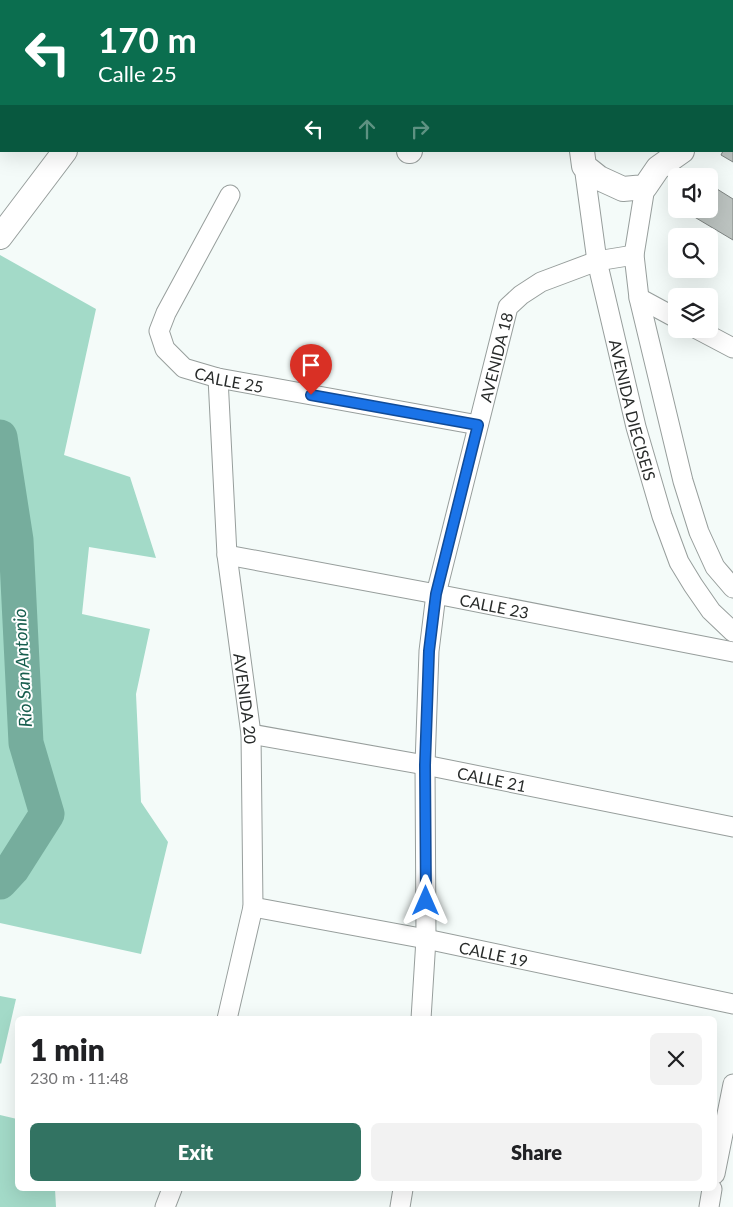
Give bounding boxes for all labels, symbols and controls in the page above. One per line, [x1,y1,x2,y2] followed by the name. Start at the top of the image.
[98,18,197,60] text: 170 m
[15,20,80,85] icon: left
[98,60,177,87] text: Calle 25
[300,115,328,143] icon: left
[353,115,381,143] icon: ahead
[406,115,434,143] icon: right
[668,168,718,338] map controls
[668,168,718,218] button: sound
[668,228,718,278] button: search
[668,288,718,338] button: layers
[475,310,516,404] street label: AVENIDA 18
[606,337,661,483] street label: AVENIDA DIECISEIS
[290,344,332,395] pin
[297,351,325,379] icon: arrive
[192,362,265,396] street label: CALLE 25
[458,589,530,621] street label: CALLE 23
[8,608,36,728] water label: Río San Antonio
[231,652,261,744] street label: AVENIDA 20
[456,762,528,795] street label: CALLE 21
[399,874,451,926] position arrow
[457,937,530,970] street label: CALLE 19
[30,1031,105,1067] text: 1 min
[650,1033,702,1085] button: close
[30,1068,129,1087] text: 230 m · 11:48
[30,1123,361,1181] button: Exit
[371,1123,702,1181] button: Share

